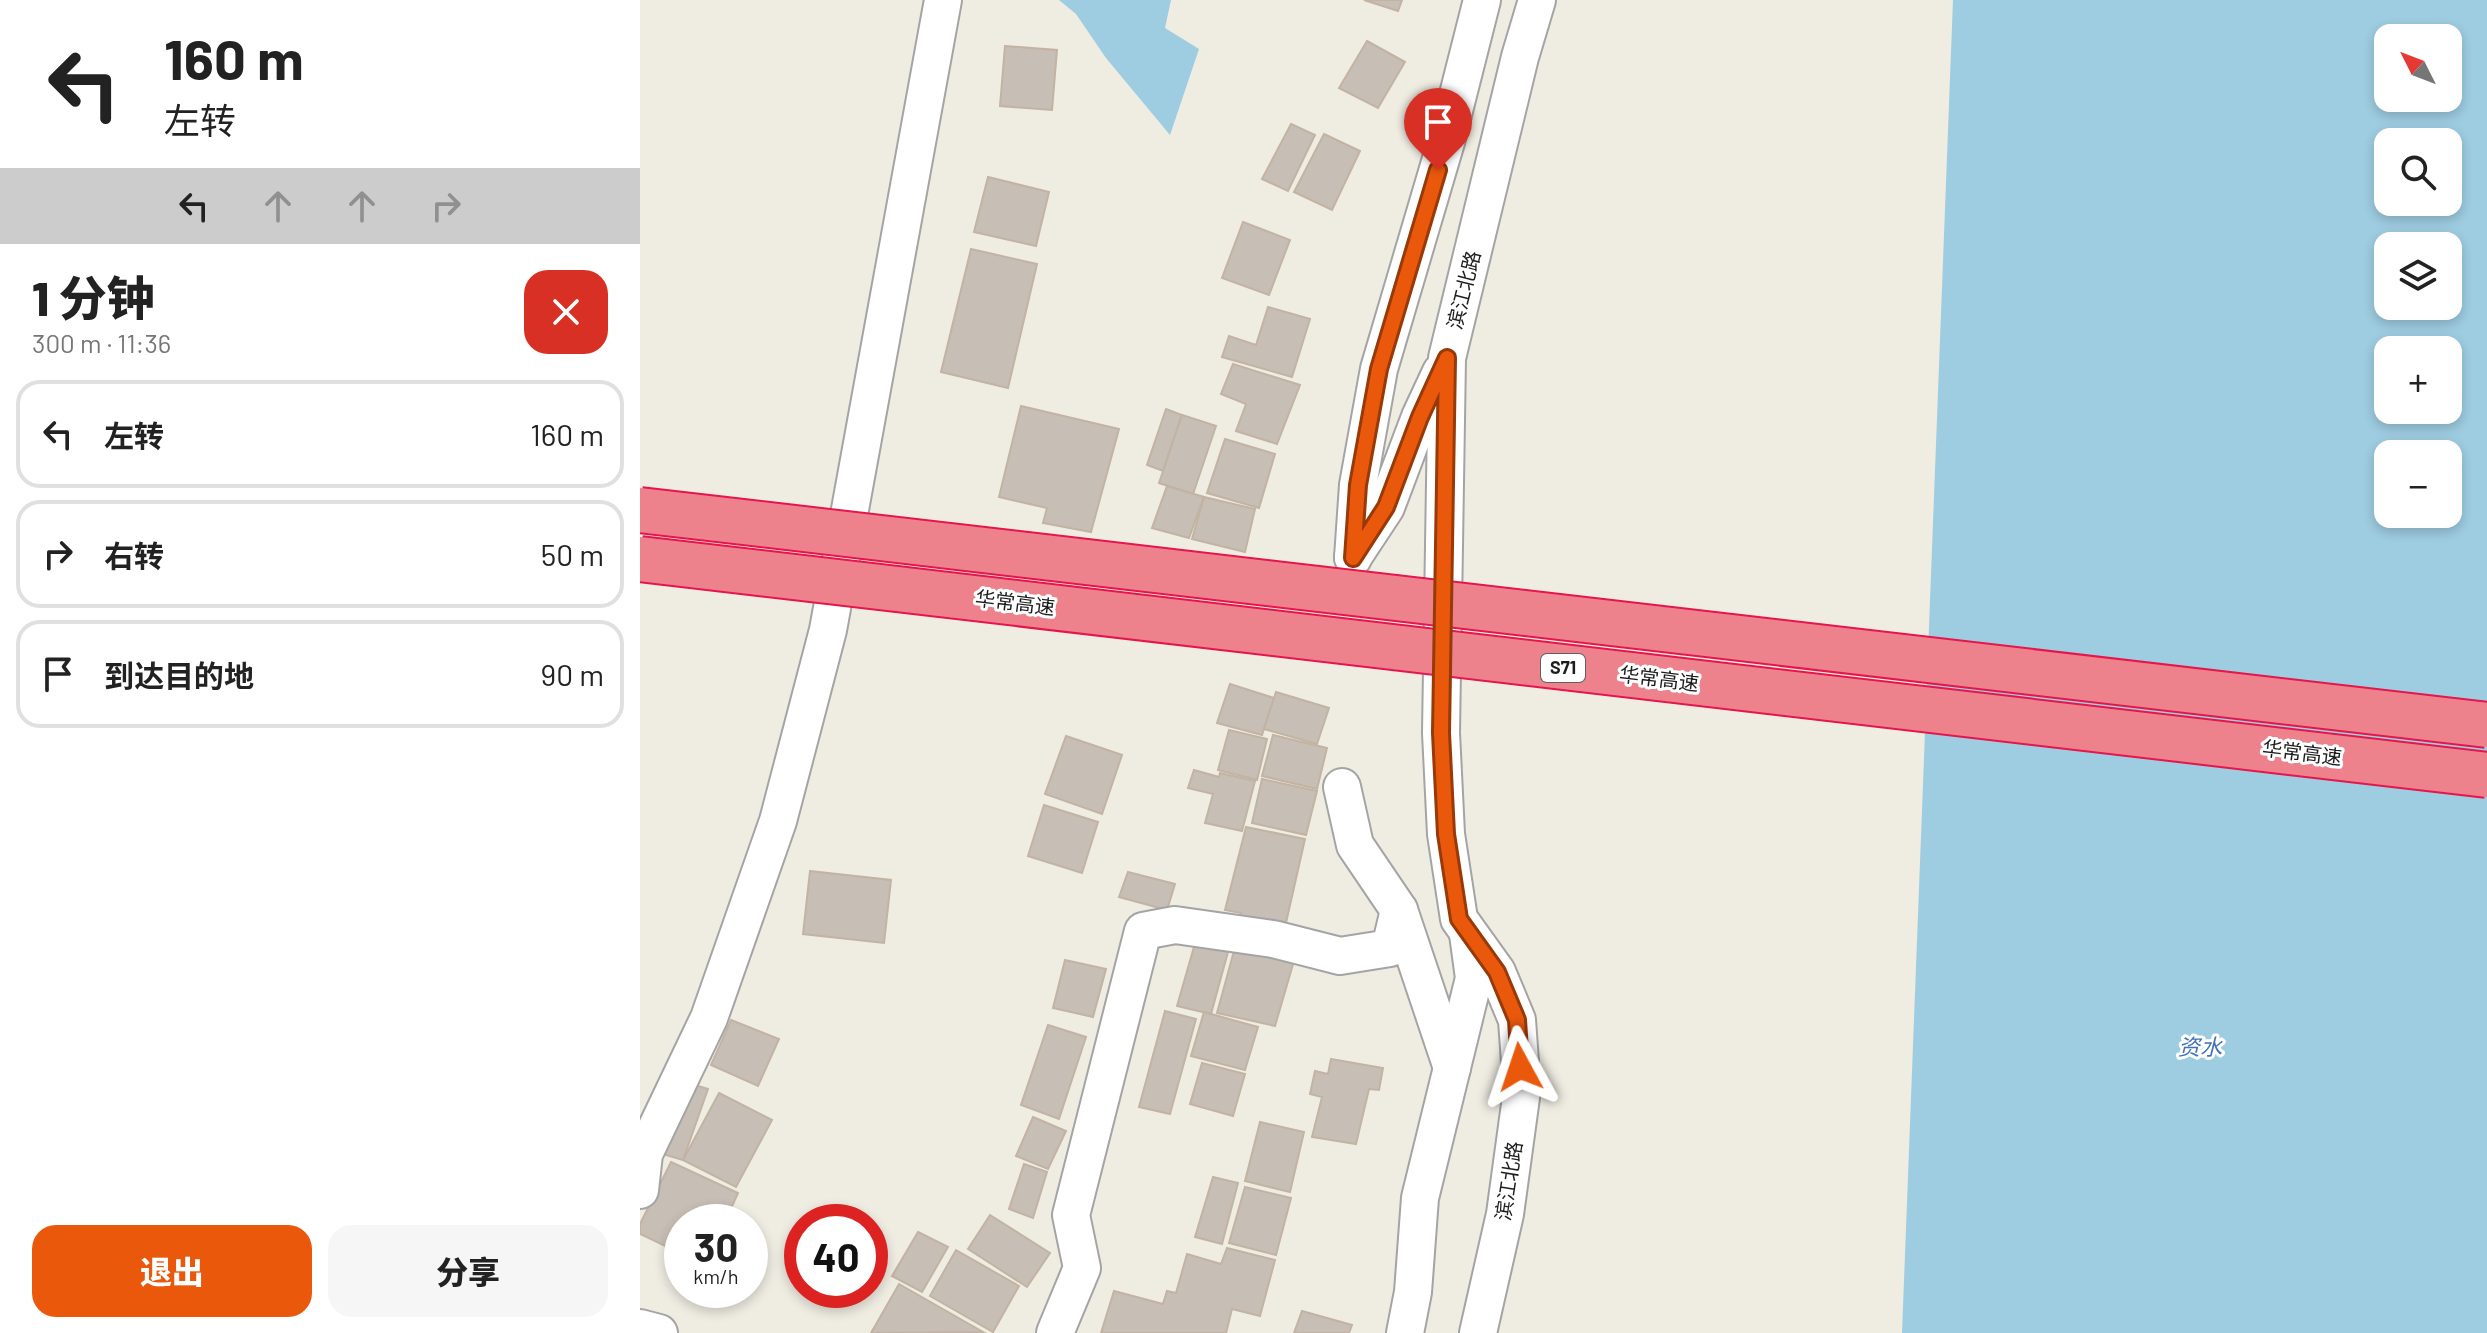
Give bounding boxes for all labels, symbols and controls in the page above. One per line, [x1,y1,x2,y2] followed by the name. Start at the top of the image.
[164,24,304,91] text: 160 m
[2374,24,2462,112] north arrow
[2374,24,2462,528] map controls
[32,32,136,136] icon: left
[1404,88,1472,170] pin
[164,98,236,141] text: 左转
[1416,100,1460,144] icon: arrive
[2374,128,2462,216] button: search
[172,184,216,228] icon: left
[256,184,300,228] icon: ahead
[340,184,384,228] icon: ahead
[424,184,468,228] icon: right
[2374,232,2462,320] button: layers
[1442,248,1484,331] street label: 滨江北路
[32,268,155,326] text: 1 分钟
[524,270,608,354] button: close
[32,327,171,358] text: 300 m · 11:36
[2374,336,2462,424] button: +
[36,412,80,456] icon: left
[530,416,604,452] text: 160 m
[104,417,164,453] text: 左转
[2374,440,2462,528] button: −
[36,532,80,576] icon: right
[541,536,604,572] text: 50 m
[104,537,164,573] text: 右转
[974,585,1056,619] street label: 华常高速
[36,652,80,696] icon: arrive
[1541,654,1585,682] road number: S71
[541,656,604,692] text: 90 m
[104,657,254,693] text: 到达目的地
[1618,661,1700,695] street label: 华常高速
[2261,735,2343,769] street label: 华常高速
[1478,1025,1562,1109] position arrow
[2178,1033,2223,1059] water label: 资水
[1490,1139,1526,1222] street label: 滨江北路
[784,1204,888,1308] speed limit sign: 40
[694,1222,738,1270] text: 30
[32,1225,312,1317] button: 退出
[328,1225,608,1317] button: 分享
[693,1264,739,1288] text: km/h

